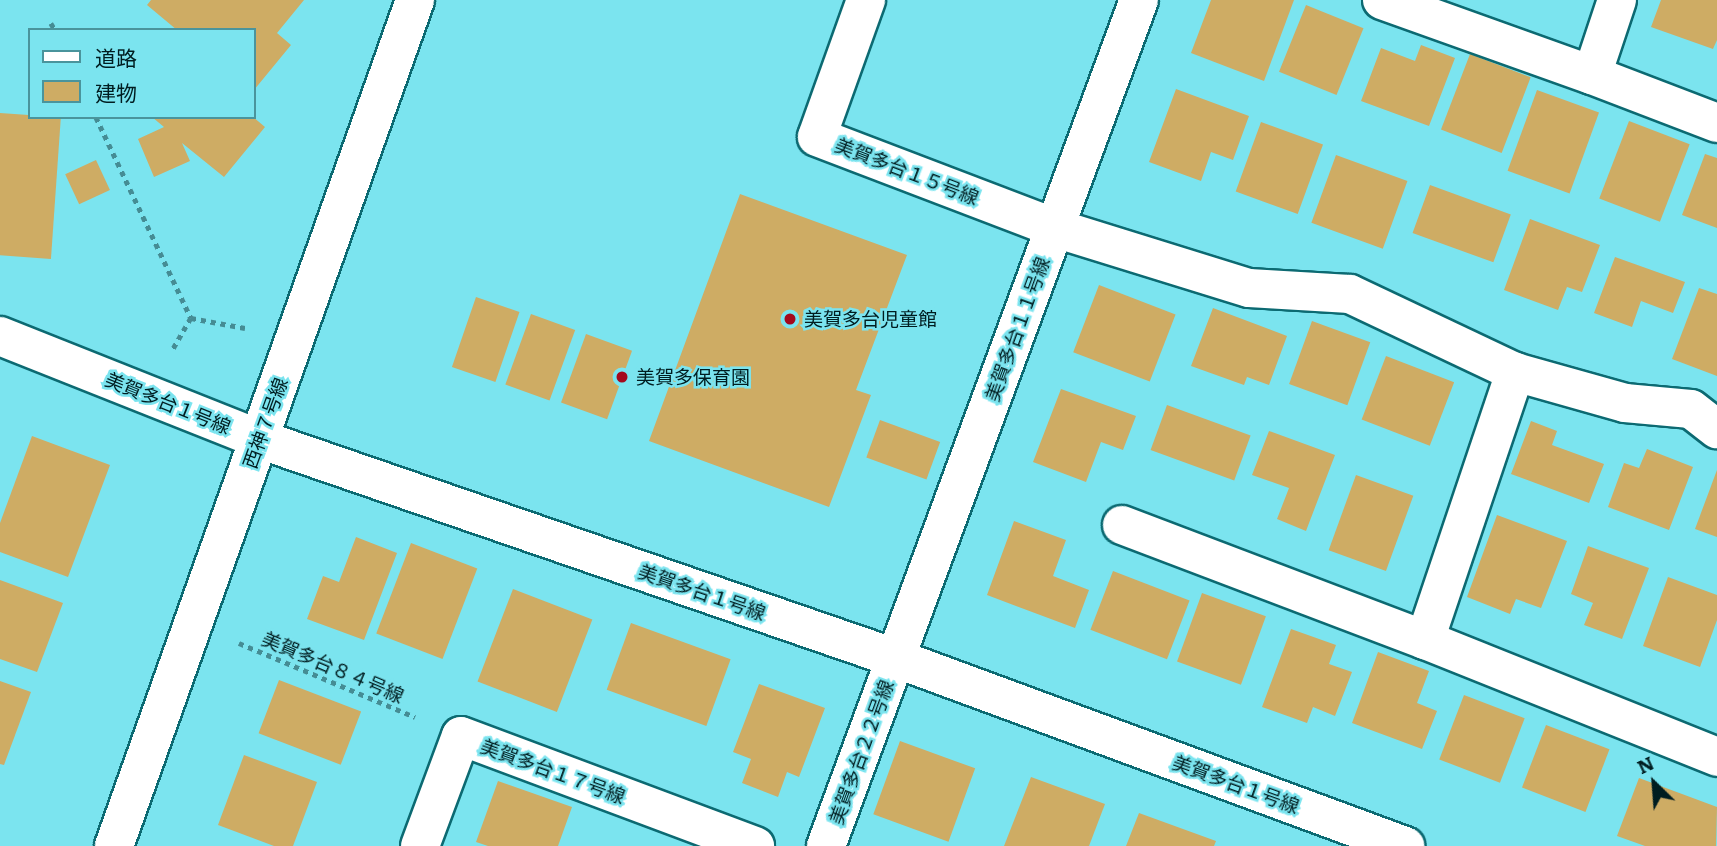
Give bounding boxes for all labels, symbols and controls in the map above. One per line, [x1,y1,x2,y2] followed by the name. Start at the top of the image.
[28,28,256,119] legend
[95,41,137,72] text: 道路
[95,76,137,107] text: 建物
[832,133,982,209] street label: 美賀多台１５号線
[980,254,1054,404] street label: 美賀多台１１号線
[804,308,937,330] place label: 美賀多台児童館
[782,311,798,327] marker: 美賀多台児童館
[636,366,750,388] place label: 美賀多保育園
[102,368,234,438] street label: 美賀多台１号線
[614,369,630,385] marker: 美賀多保育園
[238,374,292,472] street label: 西神７号線
[635,560,769,624] street label: 美賀多台１号線
[259,627,407,707] street label: 美賀多台８４号線
[824,677,898,827] street label: 美賀多台２２号線
[478,734,628,808] street label: 美賀多台１７号線
[1619,748,1689,818] north arrow
[1632,748,1658,780] text: N
[1170,751,1302,817] street label: 美賀多台１号線

